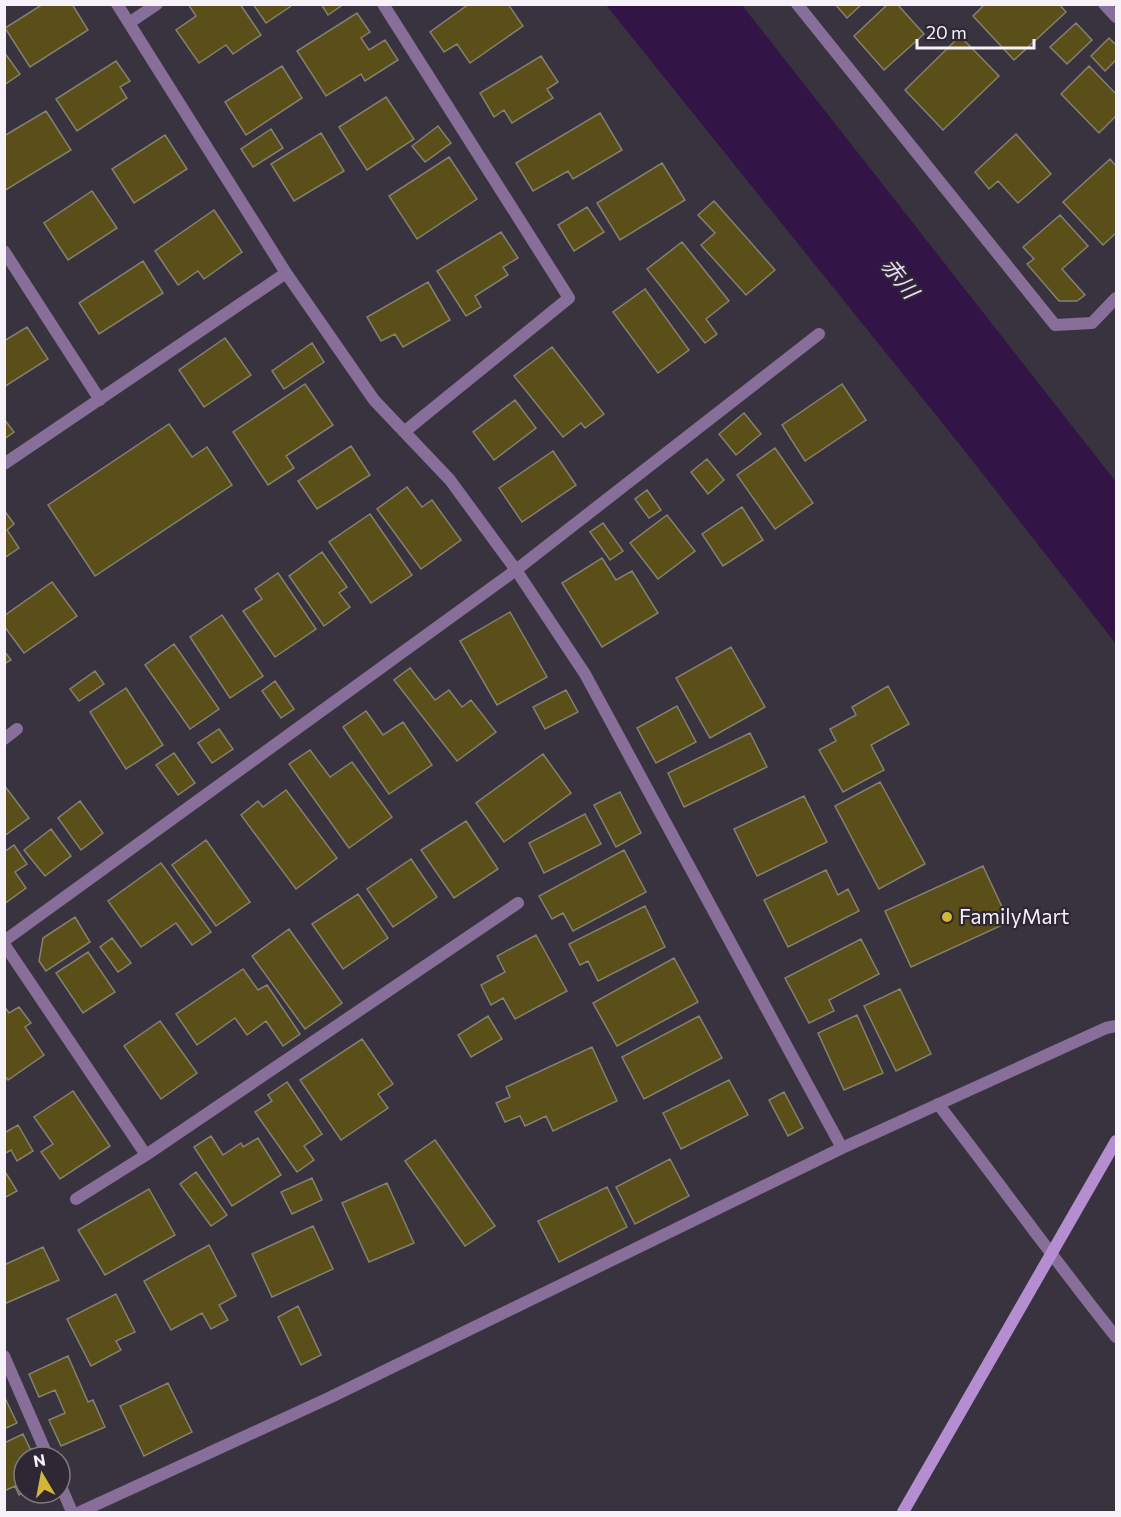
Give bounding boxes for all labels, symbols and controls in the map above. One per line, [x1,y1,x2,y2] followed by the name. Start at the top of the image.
[917,12,1034,50] scale bar
[926,21,967,43] text: 20 m
[876,252,926,305] water label: 赤川
[959,903,1069,928] place label: FamilyMart
[940,910,954,924] marker: FamilyMart
[12,1445,72,1505] north arrow
[32,1449,47,1470] text: N

